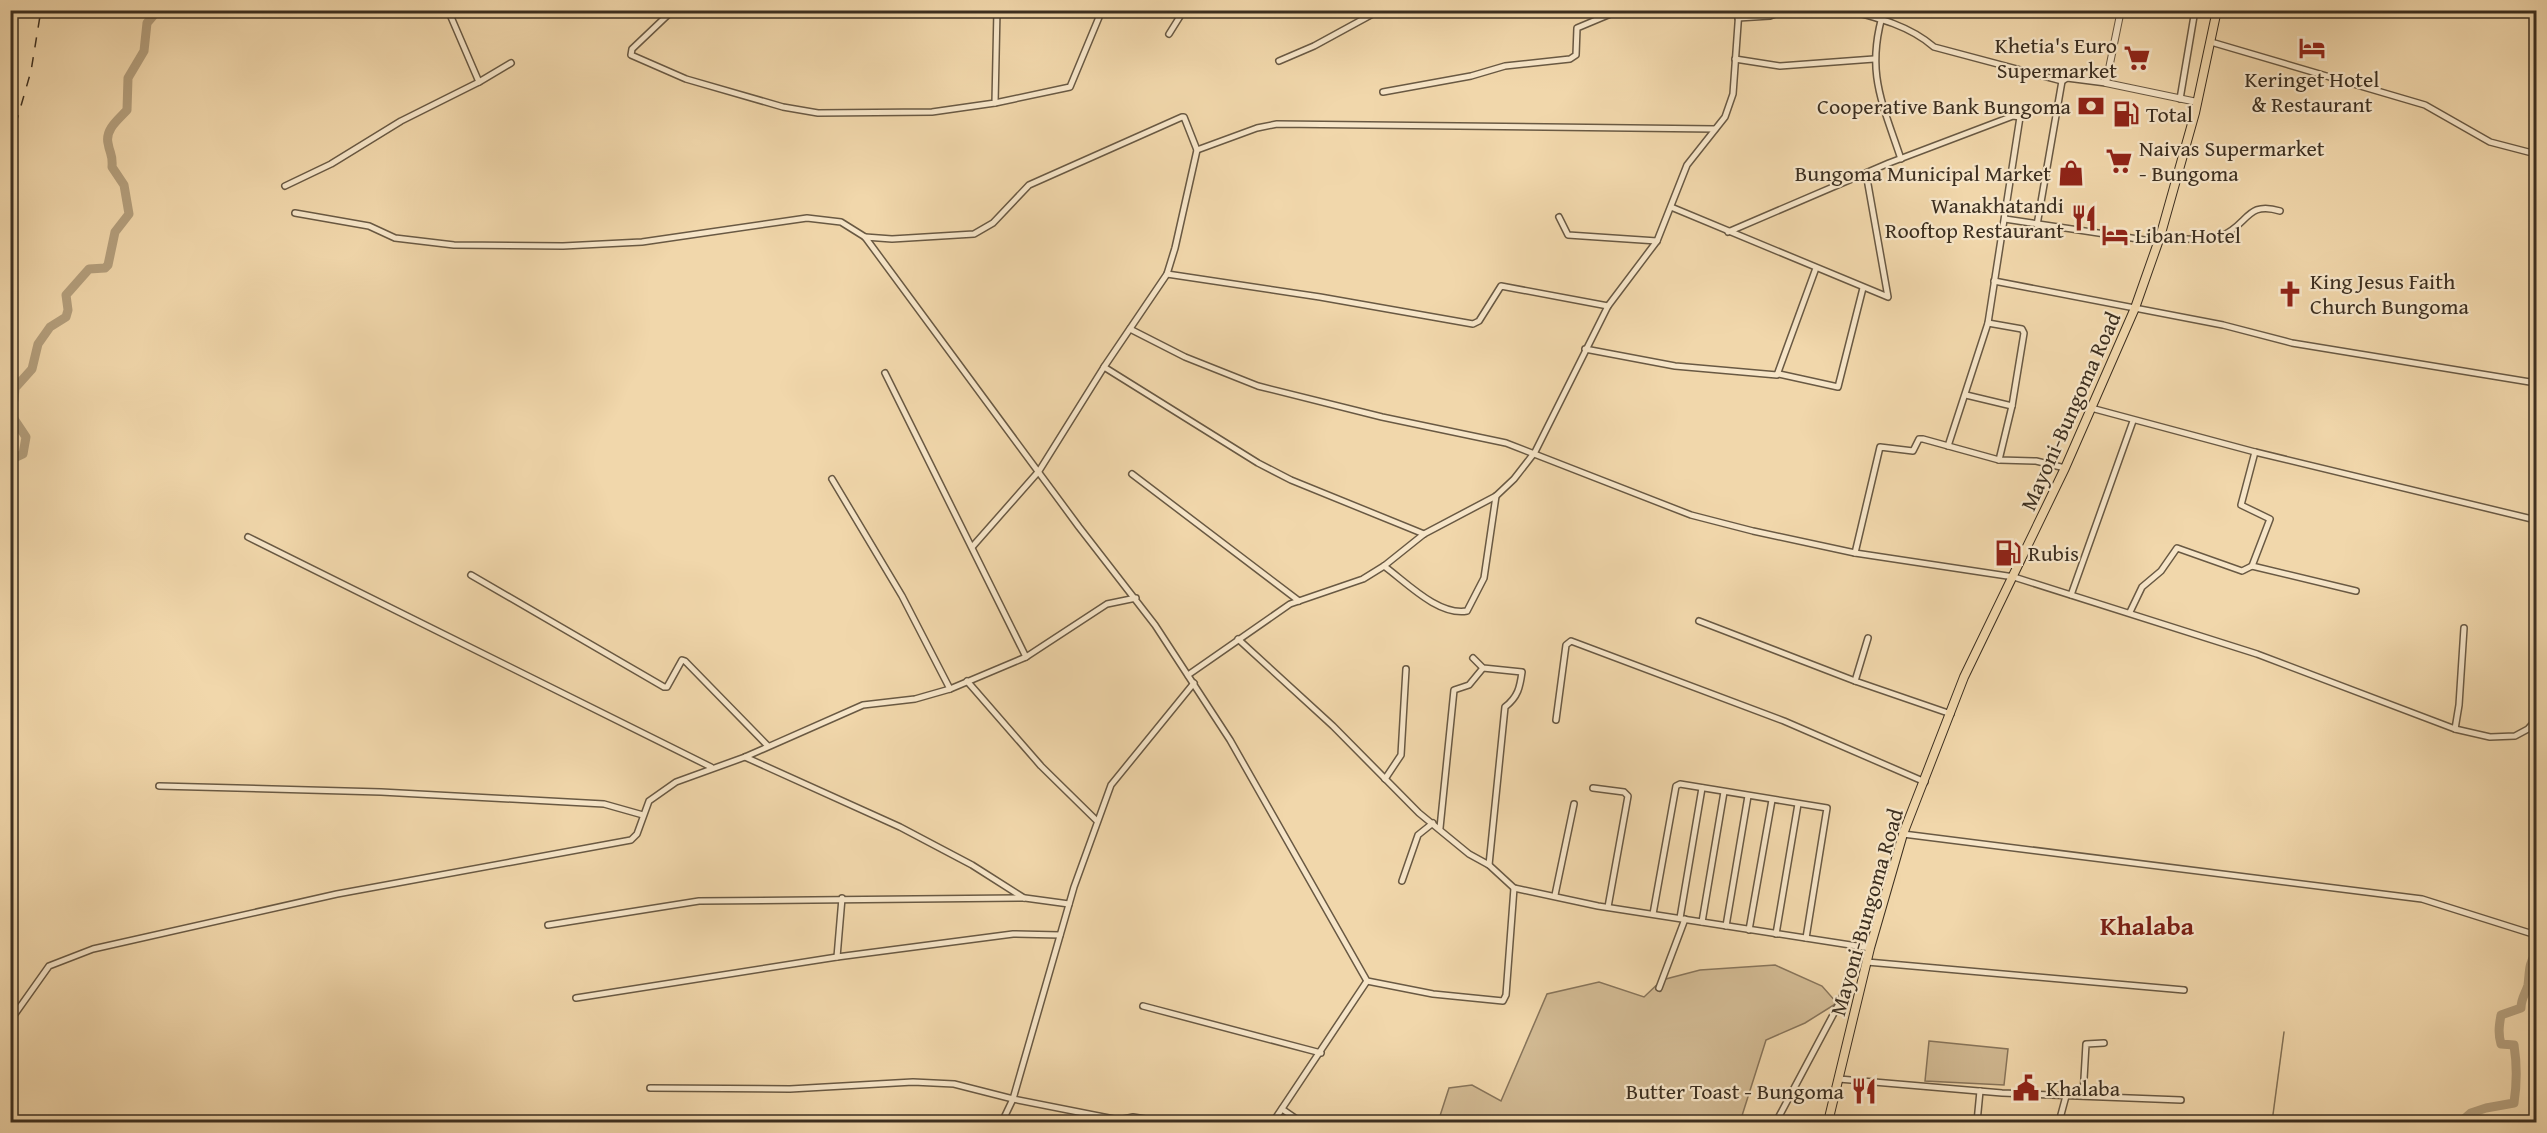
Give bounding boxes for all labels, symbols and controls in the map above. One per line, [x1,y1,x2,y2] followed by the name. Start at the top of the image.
[1995,29,2117,86] place label: Khetia's Euro Supermarket
[2297,33,2327,63] hotel icon: Keringet Hotel & Restaurant
[2122,43,2152,73] supermarket icon: Khetia's Euro Supermarket
[2245,63,2379,120] place label: Keringet Hotel & Restaurant
[1817,90,2072,122] place label: Cooperative Bank Bungoma
[2076,91,2106,121] bank icon: Cooperative Bank Bungoma
[2146,98,2193,130] place label: Total
[2111,99,2141,129] fuel station icon: Total
[2139,132,2325,189] place label: Naivas Supermarket - Bungoma
[2104,146,2134,176] supermarket icon: Naivas Supermarket - Bungoma
[1795,157,2051,189] place label: Bungoma Municipal Market
[2056,158,2086,188] shop icon: Bungoma Municipal Market
[1885,189,2064,246] place label: Wanakhatandi Rooftop Restaurant
[2069,203,2099,233] restaurant icon: Wanakhatandi Rooftop Restaurant
[2135,219,2241,251] place label: Liban Hotel
[2100,220,2130,250] hotel icon: Liban Hotel
[2310,265,2469,322] place label: King Jesus Faith Church Bungoma
[2275,279,2305,309] church icon: King Jesus Faith Church Bungoma
[2012,306,2128,515] street label: Mayoni-Bungoma Road
[2028,537,2079,569] place label: Rubis
[1993,538,2023,568] fuel station icon: Rubis
[1821,804,1911,1019] street label: Mayoni-Bungoma Road
[2100,906,2195,945] district label: Khalaba
[2046,1072,2121,1104] place label: Khalaba
[2011,1073,2041,1103] public building icon: Khalaba
[1626,1075,1845,1107] place label: Butter Toast - Bungoma
[1849,1076,1879,1106] restaurant icon: Butter Toast - Bungoma

